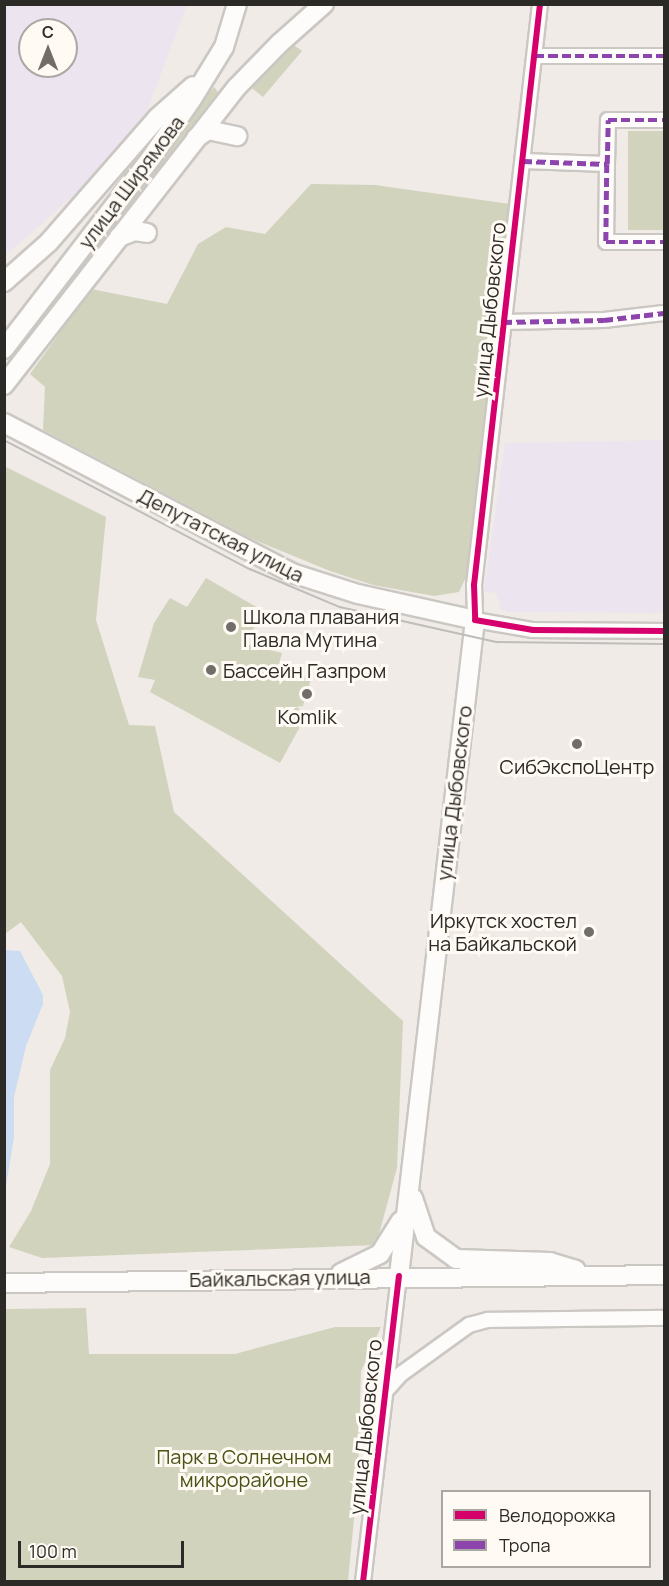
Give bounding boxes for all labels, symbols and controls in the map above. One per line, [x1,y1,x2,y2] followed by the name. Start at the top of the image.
[18,18,78,78] north arrow
[42,21,54,43] text: С
[73,111,189,253] street label: улица Ширямова
[468,221,510,399] street label: улица Дыбовского
[134,483,308,587] street label: Депутатская улица
[243,604,399,651] place label: Школа плавания Павла Мутина
[224,620,238,634] marker: Школа плавания Павла Мутина
[223,658,386,682] place label: Бассейн Газпром
[204,663,218,677] marker: Бассейн Газпром
[300,687,314,701] marker: Komlik
[277,704,337,728] place label: Komlik
[431,704,477,882] street label: улица Дыбовского
[570,737,584,751] marker: СибЭкспоЦентр
[500,754,654,778] place label: СибЭкспоЦентр
[428,909,577,956] place label: Иркутск хостел на Байкальской
[582,925,596,939] marker: Иркутск хостел на Байкальской
[189,1264,371,1292] street label: Байкальская улица
[344,1338,386,1516] street label: улица Дыбовского
[157,1444,331,1491] park label: Парк в Солнечном микрорайоне
[441,1490,651,1568] legend
[499,1503,616,1527] text: Велодорожка
[21,1529,188,1567] scale bar
[499,1533,550,1557] text: Тропа
[29,1539,77,1563] text: 100 m

